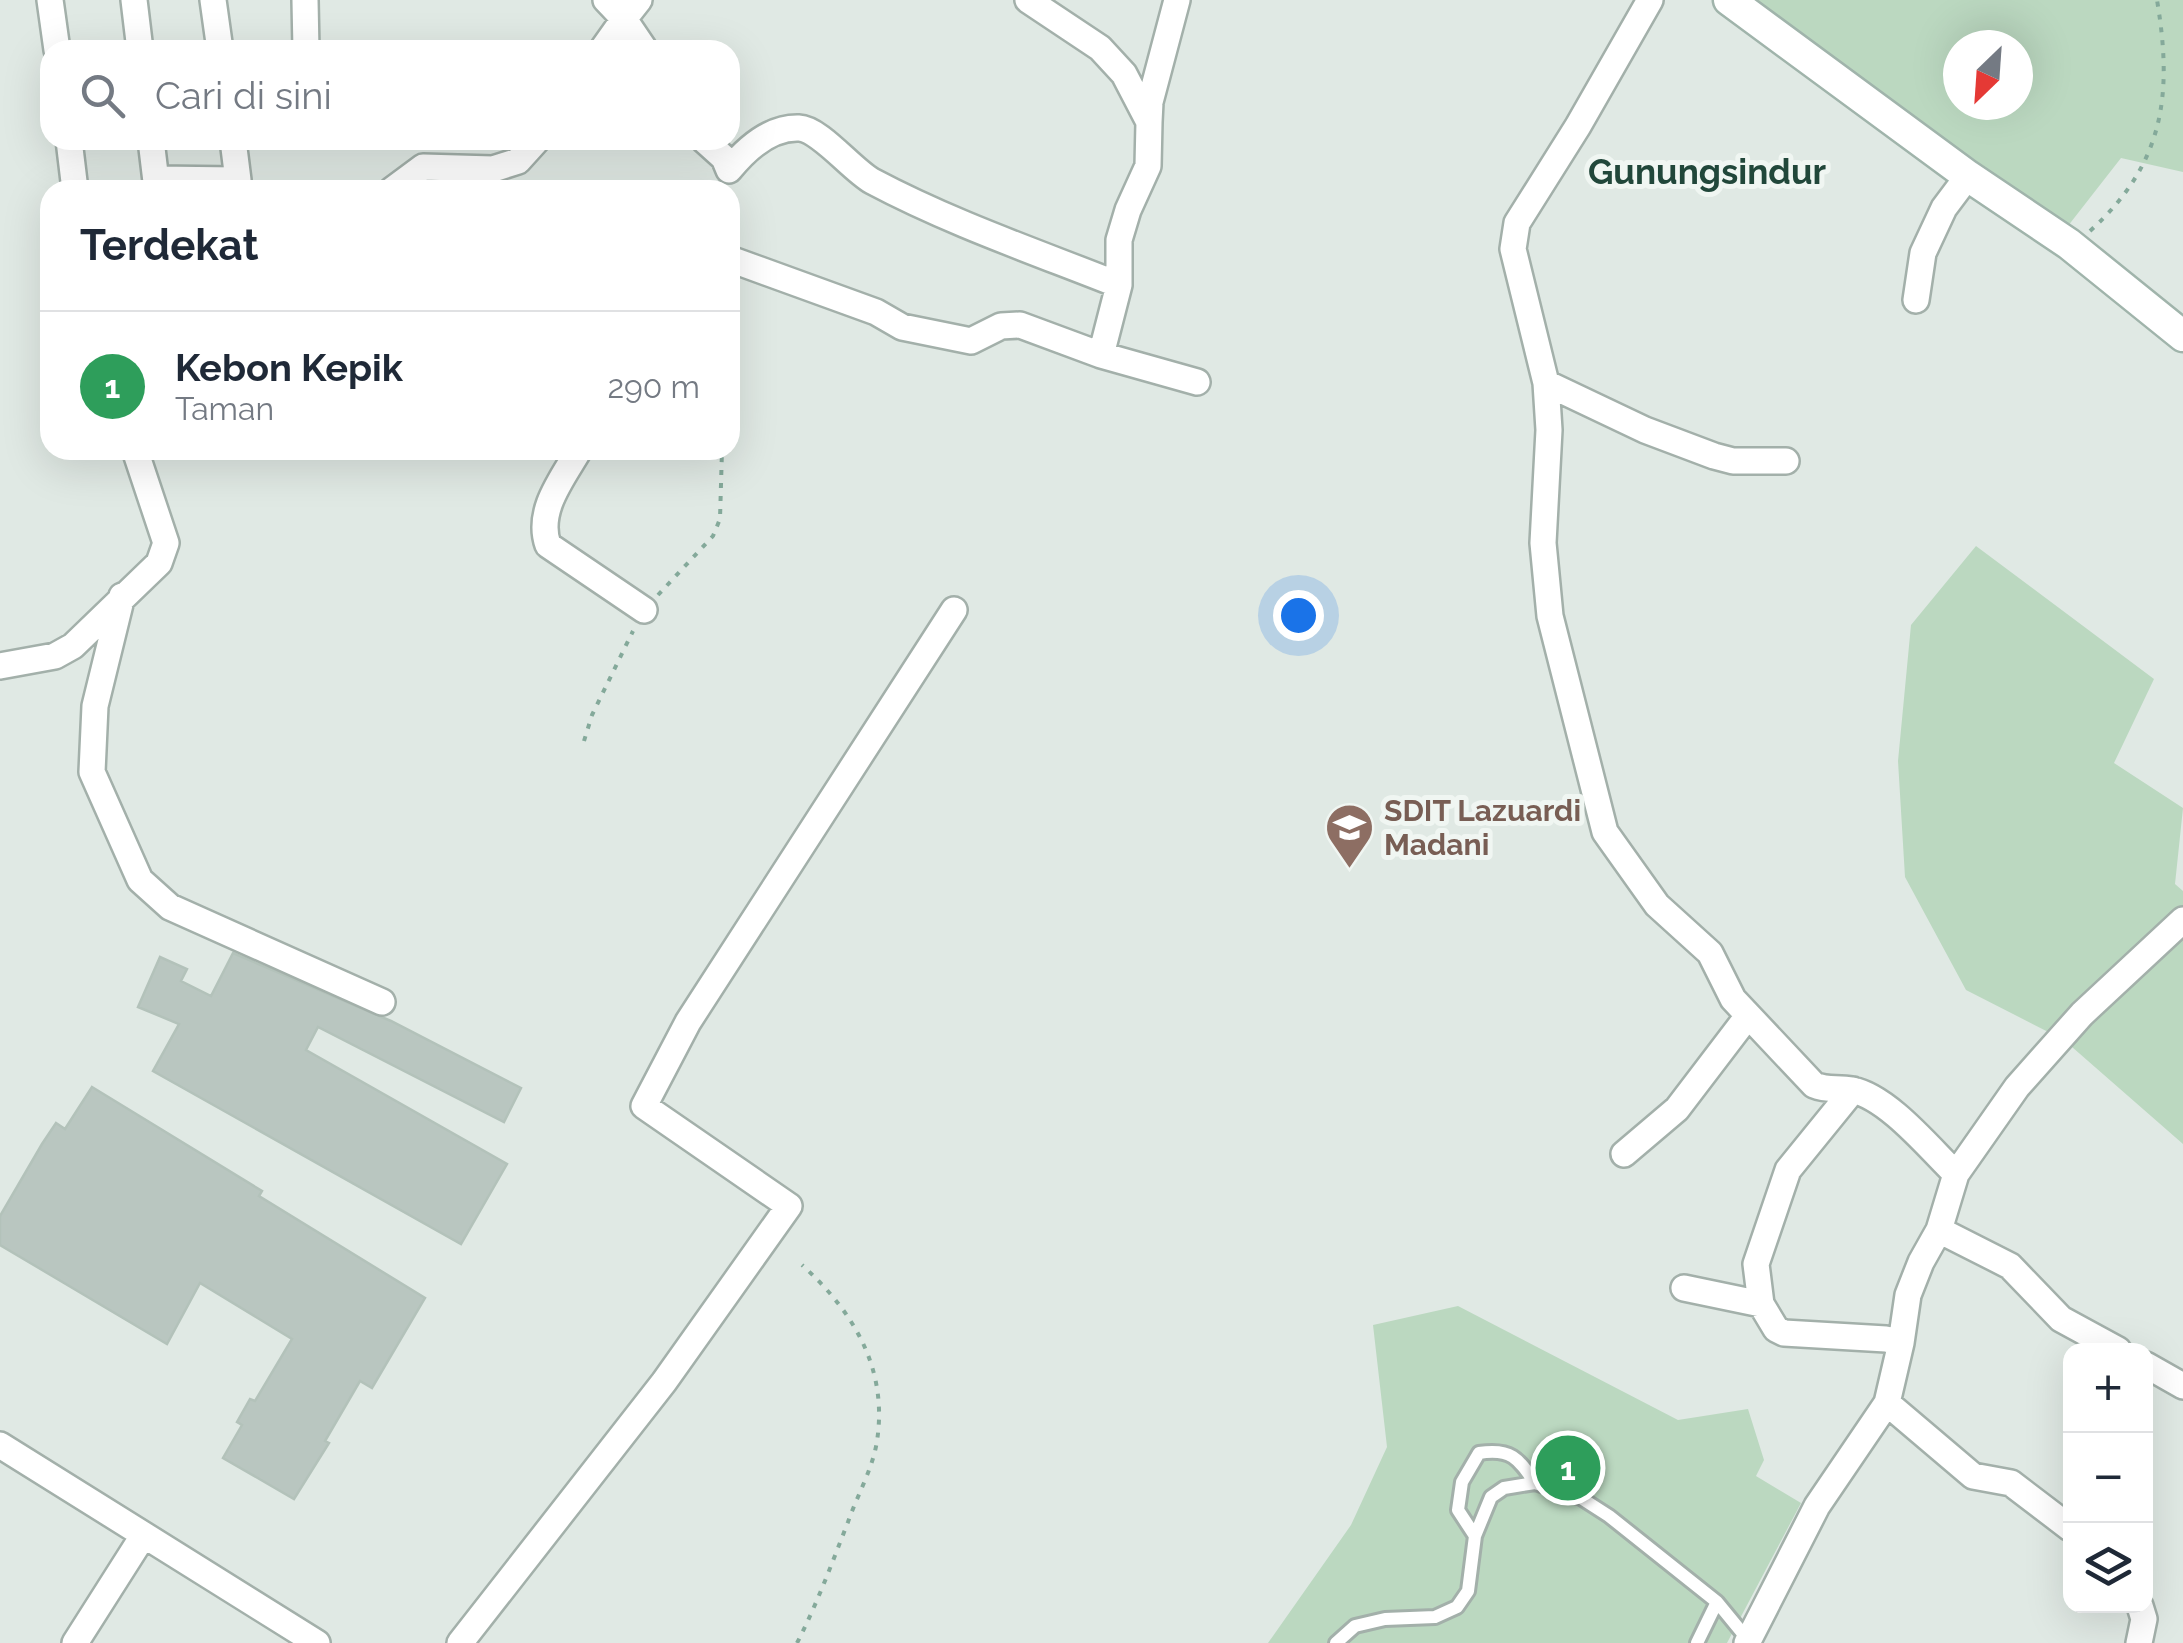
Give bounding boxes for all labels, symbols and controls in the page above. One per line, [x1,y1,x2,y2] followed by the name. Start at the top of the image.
[1943,30,2033,120] north arrow
[40,40,740,150] search box
[75,68,130,123] icon: search
[155,73,332,118] text: Cari di sini
[1588,151,1827,192] district label: Gunungsindur
[80,221,259,270] text: Terdekat
[175,345,403,390] text: Kebon Kepik
[105,368,120,405] text: 1
[607,368,700,405] text: 290 m
[175,390,274,427] text: Taman
[1273,590,1324,641] your location
[1384,793,1581,862] place label: SDIT Lazuardi Madani
[1323,802,1375,870] school or university icon: SDIT Lazuardi Madani
[2063,1343,2153,1613] map controls
[2063,1343,2153,1433] button: +
[1536,1430,1600,1506] pin: 1
[2063,1433,2153,1523] button: −
[2063,1523,2153,1613] button: layers

